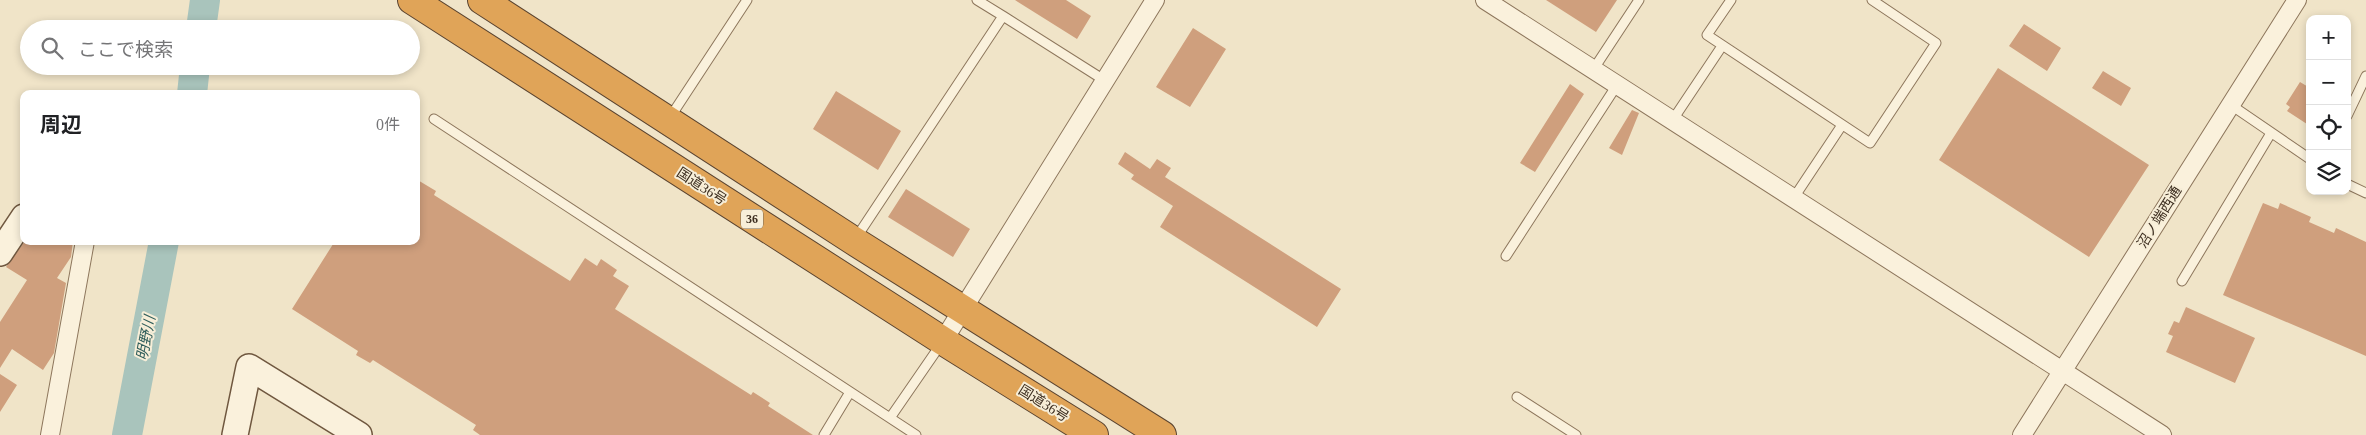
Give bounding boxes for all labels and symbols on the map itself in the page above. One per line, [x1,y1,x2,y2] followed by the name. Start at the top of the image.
[674,165,729,208] street label: 国道36号
[2135,184,2184,251] street label: 沼ノ端西通
[741,210,763,228] road number: 36
[134,312,159,362] water label: 明野川
[1016,382,1071,425] street label: 国道36号

